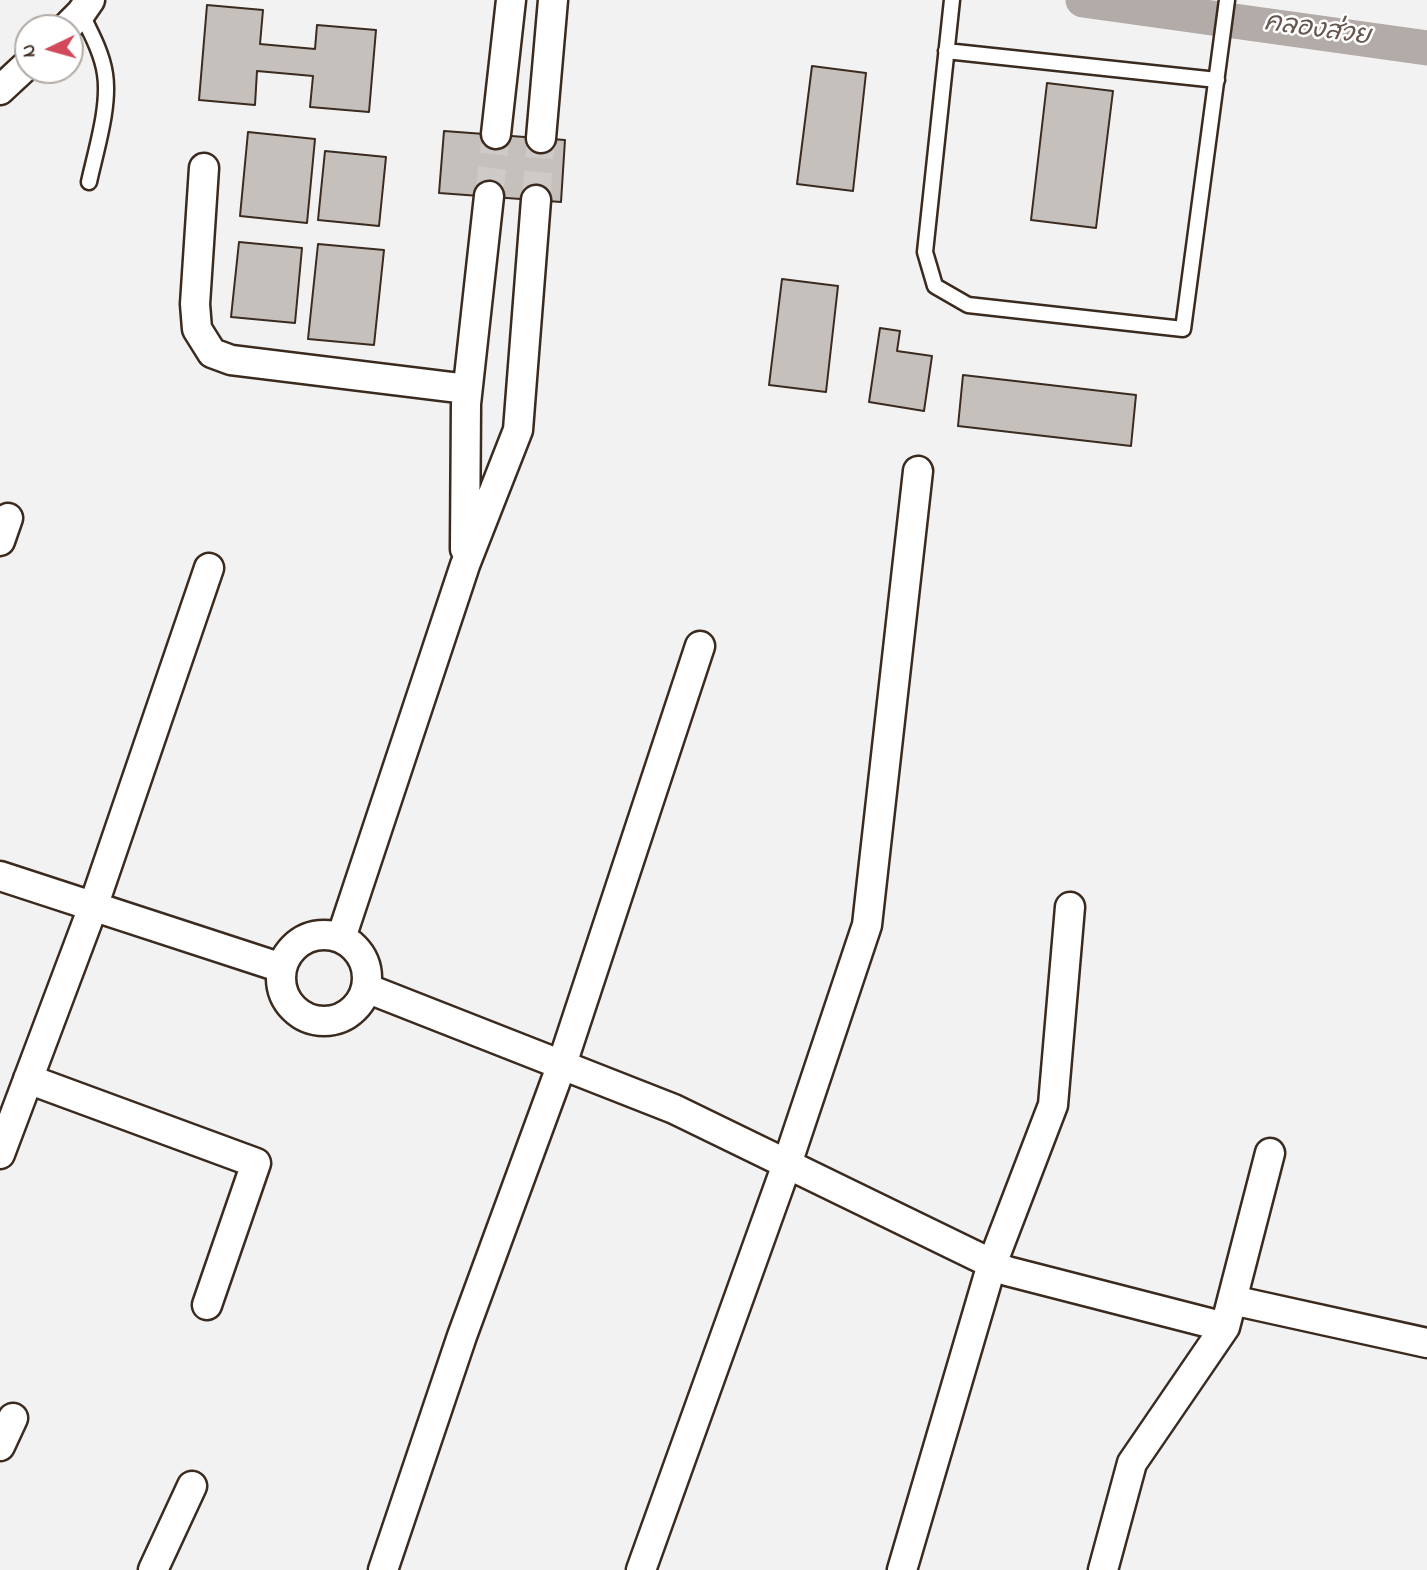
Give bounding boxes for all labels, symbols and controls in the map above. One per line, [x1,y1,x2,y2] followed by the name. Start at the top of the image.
[1262,9,1372,55] water label: คลองส่วย
[14,14,84,84] north arrow
[16,43,44,58] text: N

